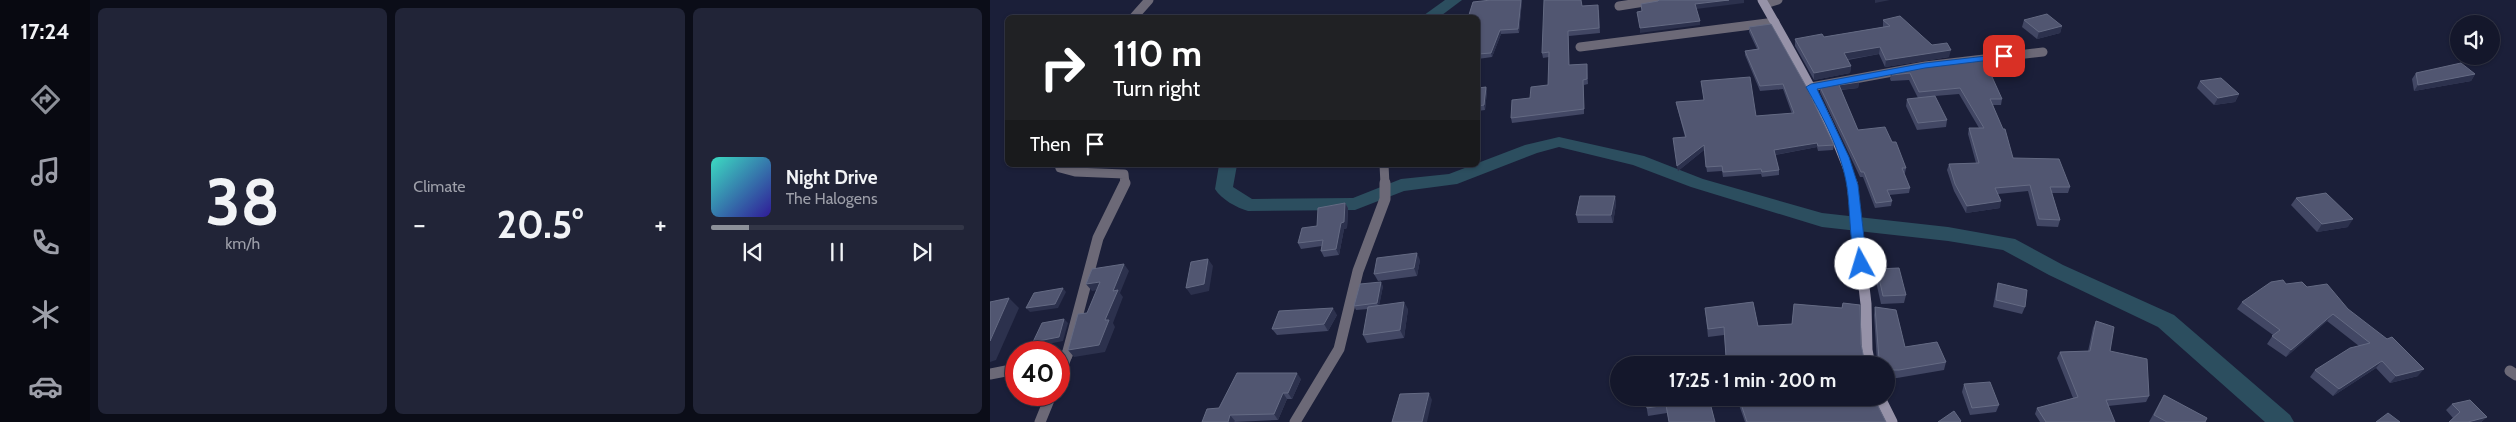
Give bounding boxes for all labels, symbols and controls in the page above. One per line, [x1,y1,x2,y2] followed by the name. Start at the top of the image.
[2450,15,2500,65] map controls
[2450,15,2500,65] button: sound
[20,18,70,45] text: 17:24
[1113,32,1202,75] text: 110 m
[1030,35,1095,100] icon: right
[1983,35,2025,77] pin
[1990,42,2018,70] icon: arrive
[1113,75,1200,102] text: Turn right
[28,82,63,117] icon: directions
[1081,130,1109,158] icon: arrive
[1030,133,1071,156] text: Then
[28,154,63,189] icon: music
[206,162,280,241] text: 38
[786,166,878,189] text: Night Drive
[413,177,465,196] text: Climate
[786,189,878,208] text: The Halogens
[497,201,583,248] text: 20.5°
[413,207,426,241] text: −
[654,207,667,241] text: +
[28,225,63,260] icon: phone
[225,234,260,253] text: km/h
[1834,237,1886,289] position arrow
[739,238,767,266] icon: previous
[823,238,851,266] icon: pause
[908,238,936,266] icon: next
[28,297,63,332] icon: climate
[1005,341,1070,406] speed limit sign: 40
[28,369,63,404] icon: car
[1669,369,1836,392] text: 17:25 · 1 min · 200 m

